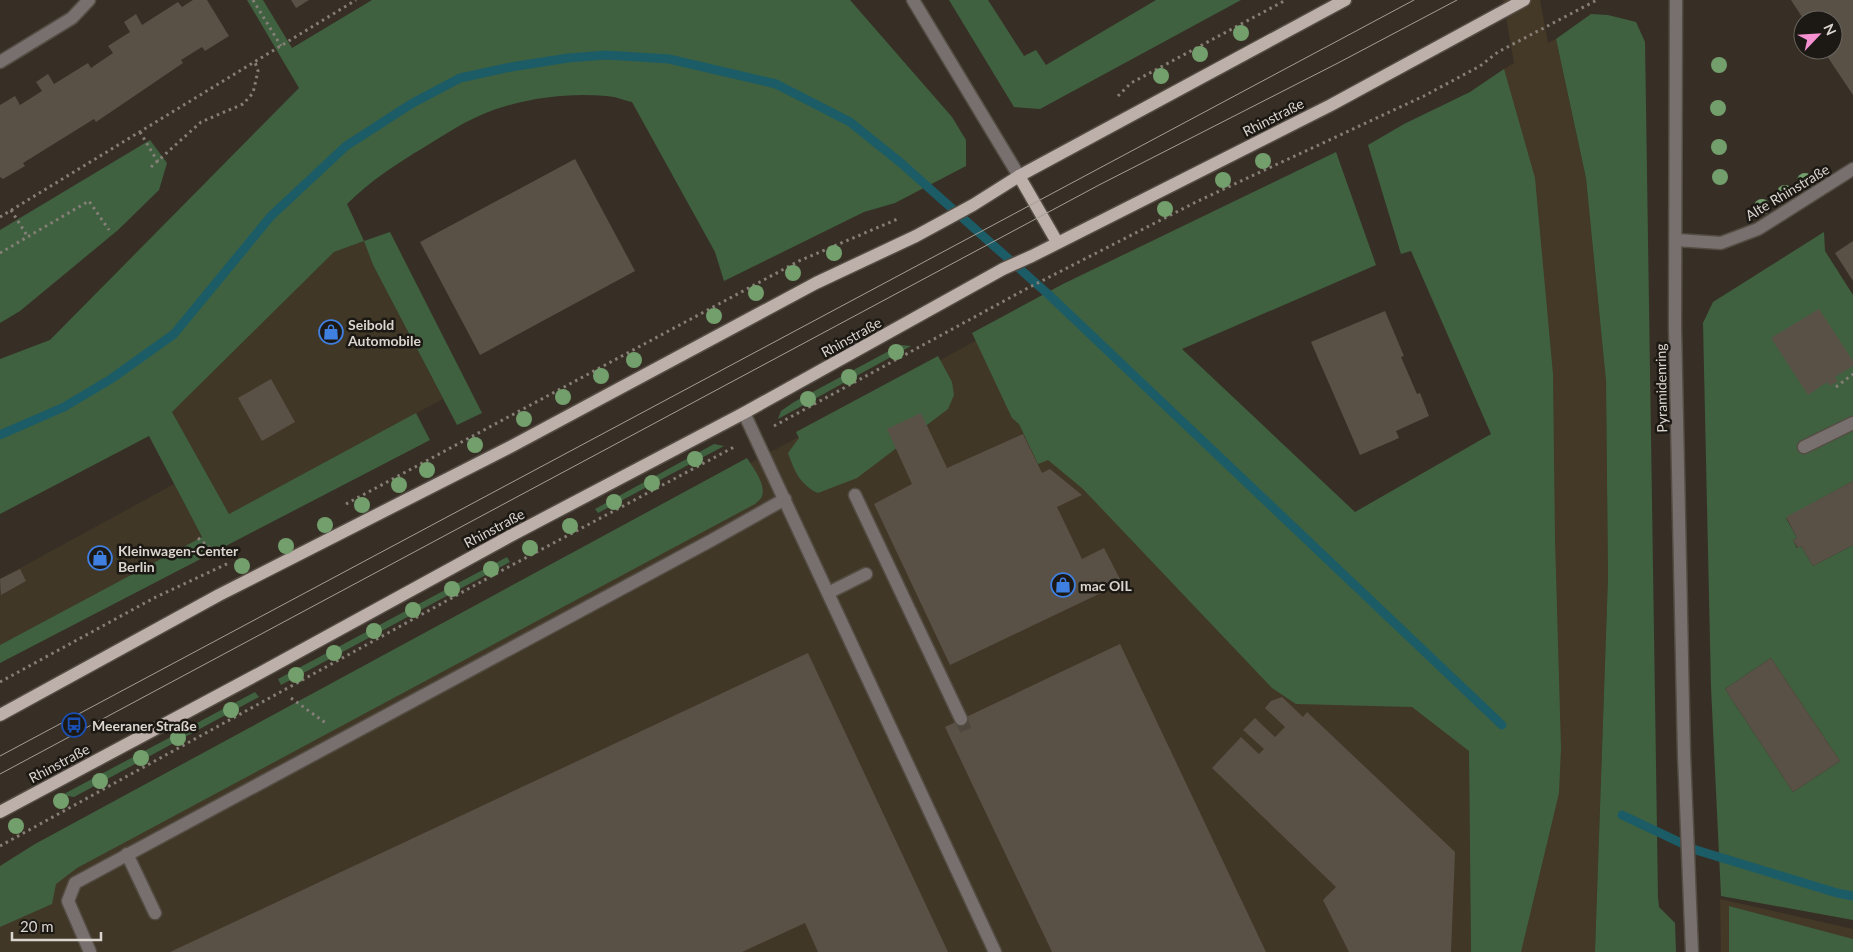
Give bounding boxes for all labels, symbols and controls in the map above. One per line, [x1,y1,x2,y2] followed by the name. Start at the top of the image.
[1793,10,1843,60] north arrow
[1820,21,1840,38] text: N
[1240,94,1306,140] street label: Rhinstraße
[1742,160,1832,224] street label: Alte Rhinstraße
[818,314,884,360] street label: Rhinstraße
[347,316,421,349] place label: Seibold Automobile
[318,319,344,345] shop icon: Seibold Automobile
[1652,343,1670,433] street label: Pyramidenring
[461,505,527,551] street label: Rhinstraße
[118,542,239,575] place label: Kleinwagen-Center Berlin
[87,545,113,571] shop icon: Kleinwagen-Center Berlin
[1050,572,1076,598] shop icon: mac OIL
[1080,577,1132,594] place label: mac OIL
[61,712,87,738] bus stop icon: Meeraner Straße
[92,717,197,734] place label: Meeraner Straße
[26,740,92,786] street label: Rhinstraße
[12,910,101,942] scale bar
[20,917,54,935] text: 20 m

